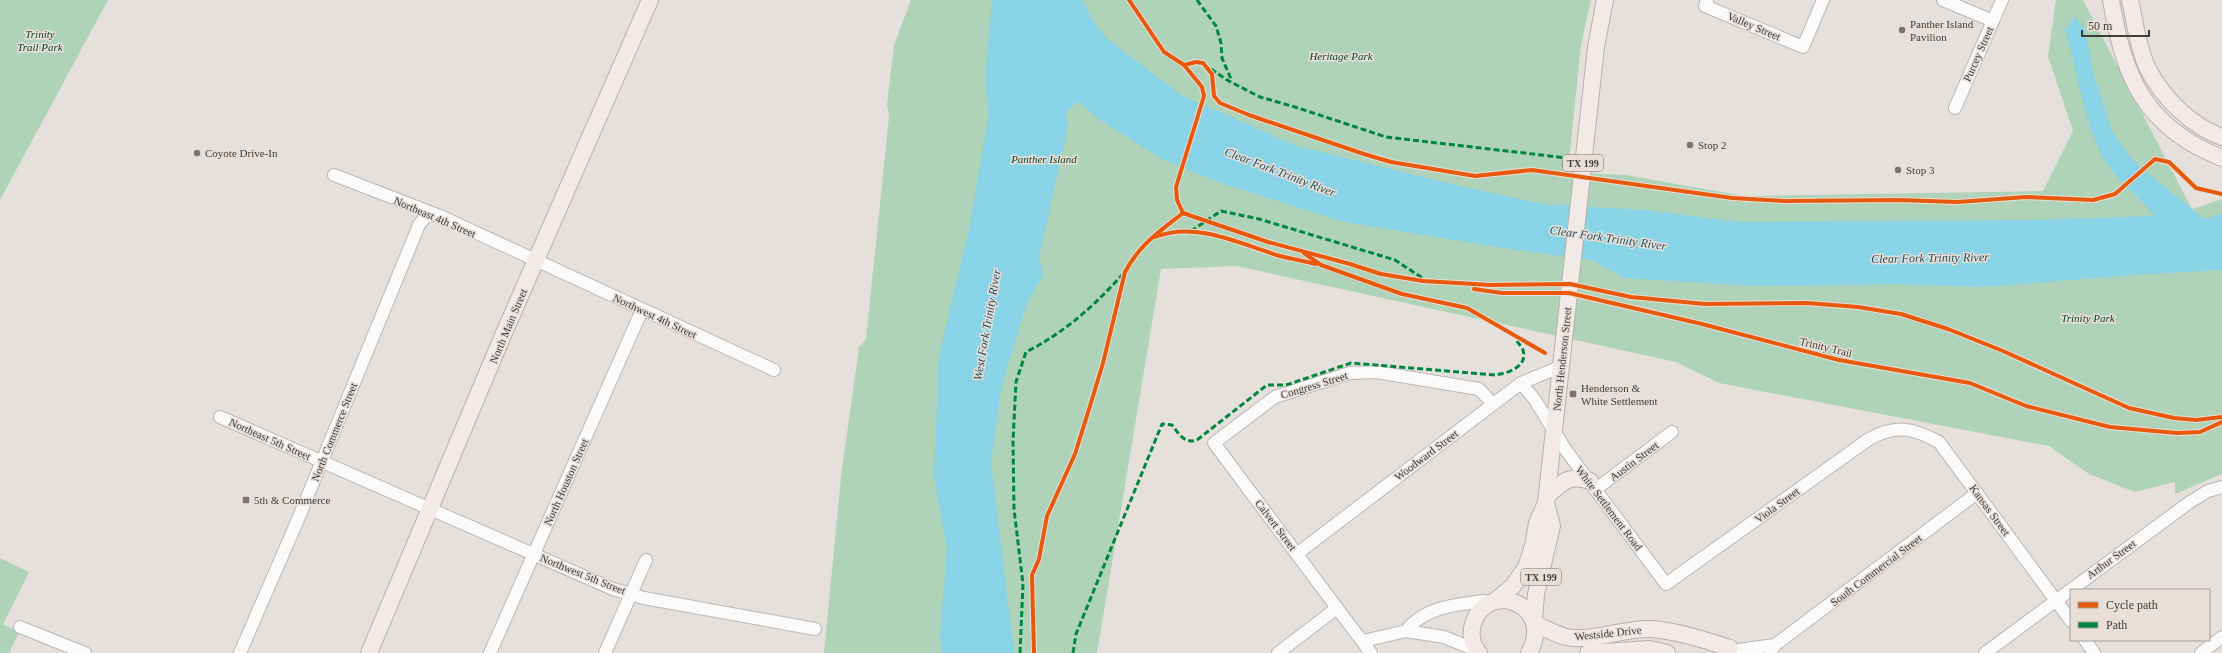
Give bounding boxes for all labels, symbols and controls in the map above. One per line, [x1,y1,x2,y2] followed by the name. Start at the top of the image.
[1726,9,1782,43] street label: Valley Street
[2082,12,2149,38] scale bar
[1910,18,1974,43] place label: Panther Island Pavilion
[2088,19,2113,33] text: 50 m
[1897,25,1907,35] marker: Panther Island Pavilion
[1961,25,1995,83] street label: Purcey Street
[17,28,64,53] park label: Trinity Trail Park
[1308,50,1374,62] park label: Heritage Park
[1698,139,1726,151] place label: Stop 2
[1685,140,1695,150] marker: Stop 2
[1223,144,1338,200] water label: Clear Fork Trinity River
[205,147,278,159] place label: Coyote Drive-In
[192,148,202,158] marker: Coyote Drive-In
[1010,153,1077,165] park label: Panther Island
[1563,155,1603,171] road number: TX 199
[1906,164,1935,176] place label: Stop 3
[1893,165,1903,175] marker: Stop 3
[392,194,478,240] street label: Northeast 4th Street
[1549,223,1668,253] water label: Clear Fork Trinity River
[1871,250,1989,266] water label: Clear Fork Trinity River
[970,268,1004,382] water label: West Fork Trinity River
[487,287,529,365] street label: North Main Street
[611,291,699,341] street label: Northwest 4th Street
[1551,306,1573,412] street label: North Henderson Street
[2061,312,2116,324] park label: Trinity Park
[1798,335,1854,359] street label: Trinity Trail
[1279,369,1349,401] street label: Congress Street
[309,381,359,483] street label: North Commerce Street
[1581,382,1658,407] place label: Henderson & White Settlement
[1568,389,1578,399] marker: Henderson & White Settlement
[227,416,313,462] street label: Northeast 5th Street
[1392,427,1460,483] street label: Woodward Street
[541,437,591,527] street label: North Houston Street
[1607,439,1661,483] street label: Austin Street
[1573,463,1645,553] street label: White Settlement Road
[1967,482,2013,538] street label: Kansas Street
[1752,485,1802,525] street label: Viola Street
[254,494,330,506] place label: 5th & Commerce
[241,495,251,505] marker: 5th & Commerce
[1253,497,1299,553] street label: Calvert Street
[1828,532,1924,608] street label: South Commercial Street
[2084,537,2138,581] street label: Arthur Street
[539,551,627,597] street label: Northwest 5th Street
[1521,569,1561,585] road number: TX 199
[2070,589,2210,641] legend
[2106,598,2158,612] text: Cycle path
[2106,618,2127,632] text: Path
[1574,624,1642,642] street label: Westside Drive

